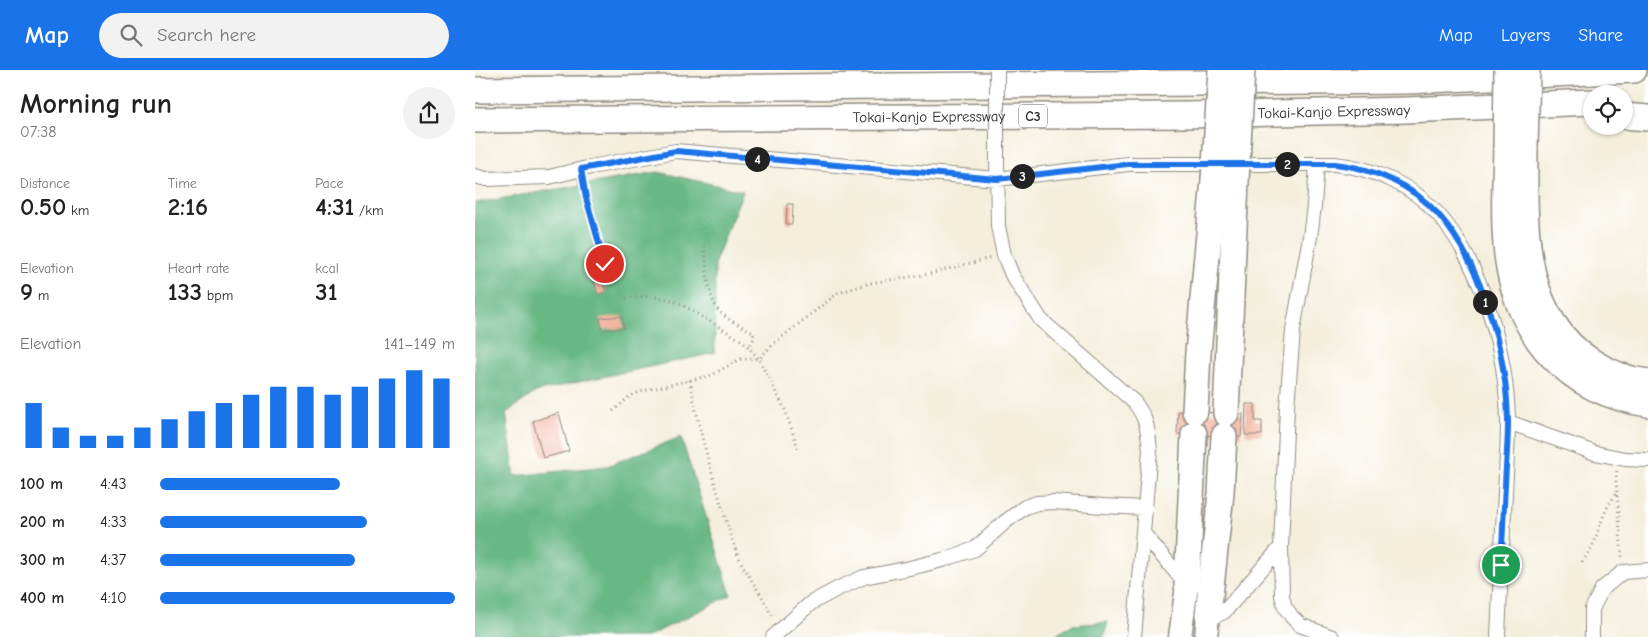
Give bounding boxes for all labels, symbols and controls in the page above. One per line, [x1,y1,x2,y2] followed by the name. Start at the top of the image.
[99,13,449,58] search box
[25,21,69,49] text: Map
[117,21,145,49] icon: search
[157,24,256,46] text: Search here
[1439,25,1473,46] text: Map
[1501,25,1550,46] text: Layers
[1578,25,1623,46] text: Share
[1583,85,1633,135] map controls
[1583,85,1633,135] button: locate
[403,87,455,139] button: share
[20,88,172,120] text: Morning run
[1258,101,1411,122] street label: Tokai-Kanjo Expressway
[1019,104,1047,128] road number: C3
[853,107,1006,126] street label: Tokai-Kanjo Expressway
[20,123,57,141] text: 07:38
[745,146,769,172] pin: 4
[754,151,761,168] text: 4
[1275,152,1299,176] pin: 2
[1284,156,1291,173] text: 2
[1009,164,1035,188] pin: 3
[1019,168,1026,185] text: 3
[20,175,70,192] text: Distance
[168,175,197,192] text: Time
[315,175,344,192] text: Pace
[20,192,66,221] text: 0.50
[168,192,208,221] text: 2:16
[315,192,354,221] text: 4:31
[66,202,89,219] text: km
[354,202,384,219] text: /km
[584,243,626,285] pin
[591,250,619,278] icon: check
[20,260,74,277] text: Elevation
[168,260,229,277] text: Heart rate
[315,260,339,277] text: kcal
[20,277,33,306] text: 9
[168,277,202,306] text: 133
[315,277,337,306] text: 31
[33,287,49,304] text: m
[202,287,233,304] text: bpm
[1473,290,1497,314] pin: 1
[1483,294,1488,311] text: 1
[20,335,81,353] text: Elevation
[384,335,455,353] text: 141–149 m
[20,475,63,493] text: 100 m
[100,475,126,493] text: 4:43
[20,513,65,531] text: 200 m
[100,513,127,531] text: 4:33
[1480,544,1522,586] pin
[20,551,65,569] text: 300 m
[100,551,126,569] text: 4:37
[1487,551,1515,579] icon: arrive
[20,589,64,607] text: 400 m
[100,589,127,607] text: 4:10

